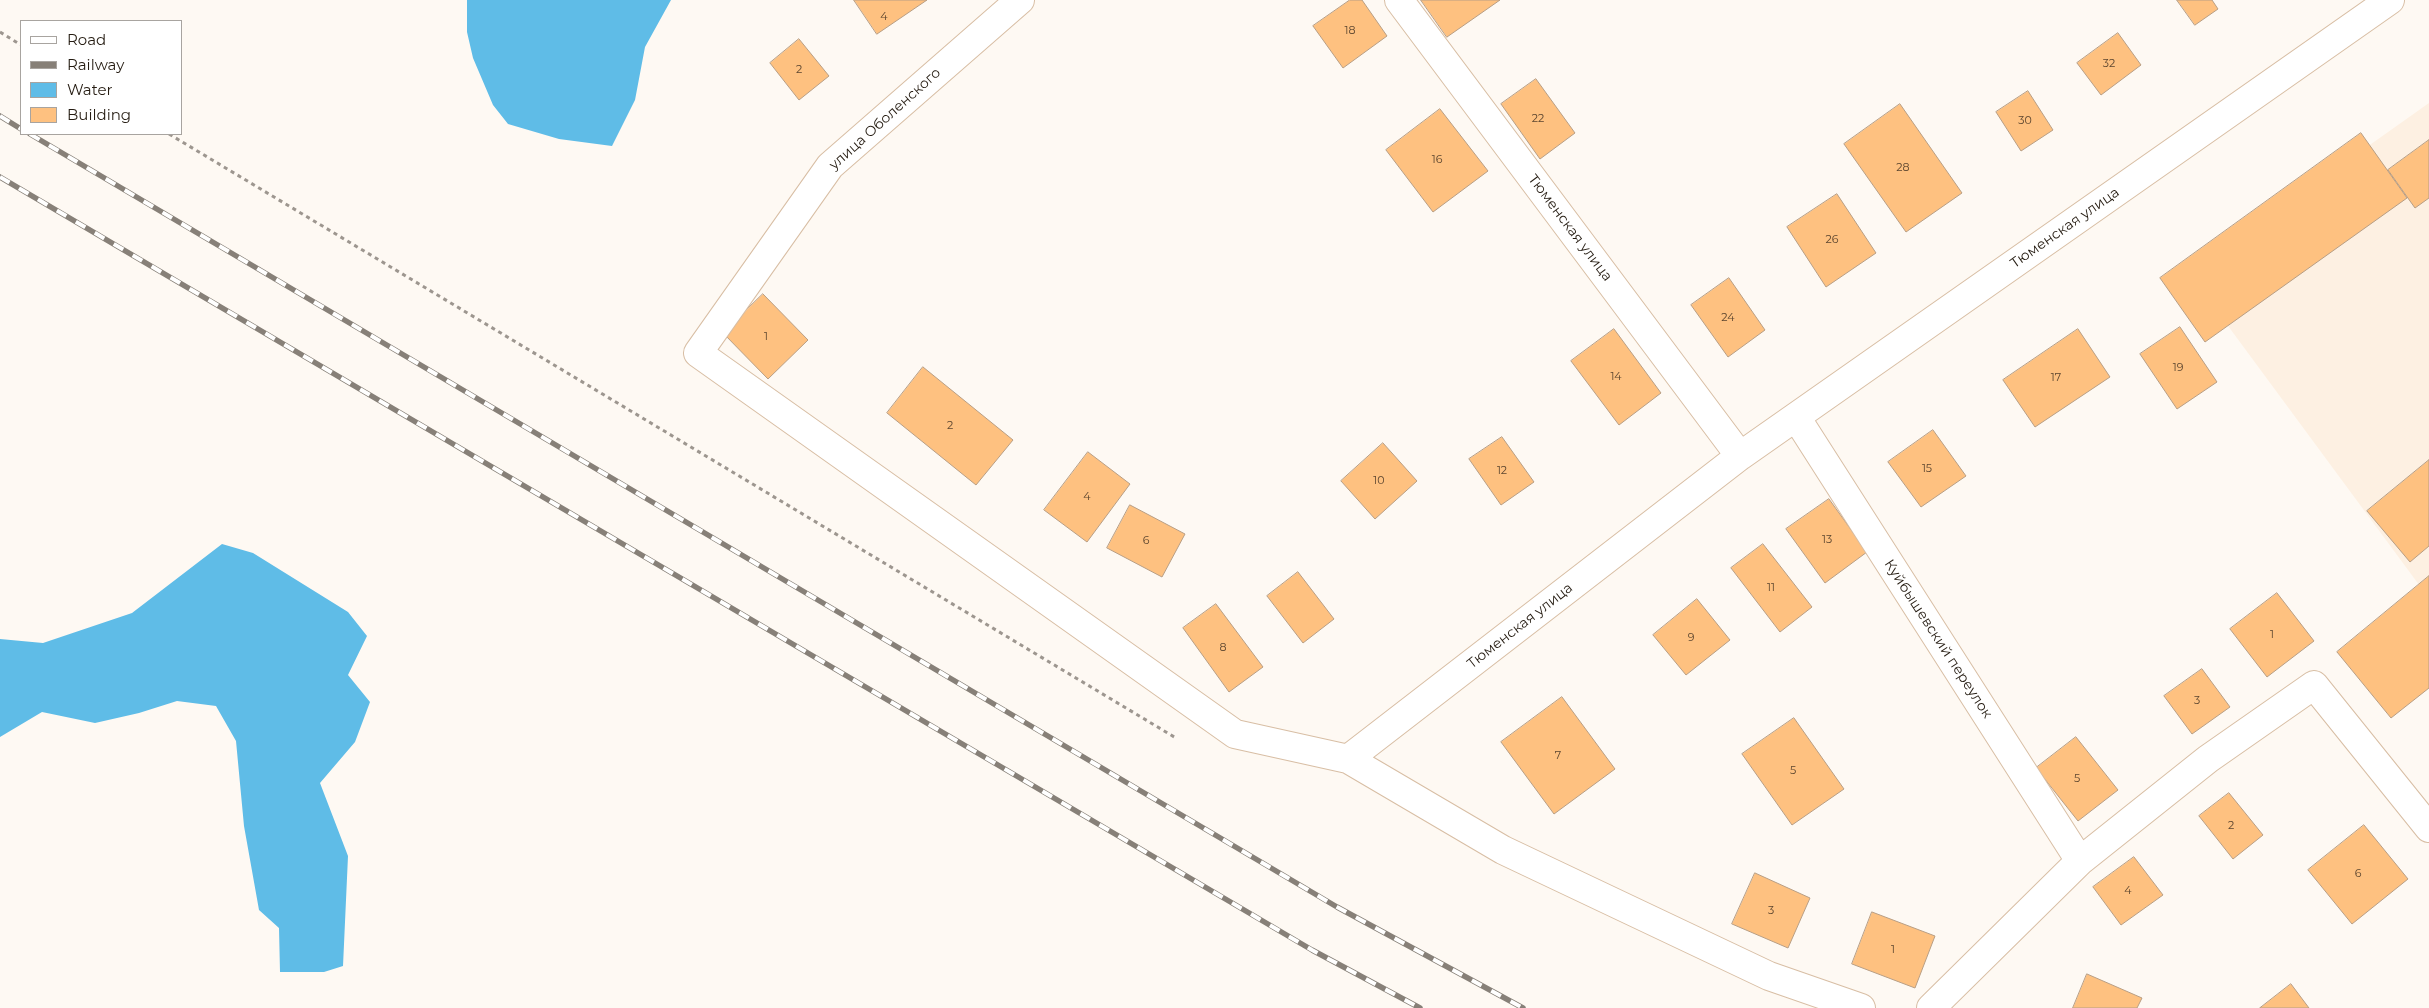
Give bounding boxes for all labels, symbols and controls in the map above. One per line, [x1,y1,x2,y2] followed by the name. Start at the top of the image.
[880,10,888,24] house number: 4
[20,20,182,135] legend
[1345,24,1355,38] house number: 18
[67,30,106,49] text: Road
[67,55,124,74] text: Railway
[2103,57,2115,71] house number: 32
[796,63,802,77] house number: 2
[826,65,944,173] street label: улица Оболенского
[67,80,113,99] text: Water
[67,105,131,124] text: Building
[1532,112,1544,126] house number: 22
[2018,114,2032,128] house number: 30
[1432,153,1442,167] house number: 16
[1896,161,1910,175] house number: 28
[1524,171,1616,285] street label: Тюменская улица
[2007,184,2123,272] street label: Тюменская улица
[1826,233,1838,247] house number: 26
[1721,311,1735,325] house number: 24
[764,330,768,344] house number: 1
[2173,361,2183,375] house number: 19
[1610,370,1622,384] house number: 14
[2051,371,2061,385] house number: 17
[947,419,953,433] house number: 2
[1922,462,1932,476] house number: 15
[1497,464,1507,478] house number: 12
[1373,474,1385,488] house number: 10
[1083,490,1091,504] house number: 4
[1822,533,1832,547] house number: 13
[1143,534,1149,548] house number: 6
[1880,557,1996,721] street label: Куйбышевский переулок
[1464,580,1576,672] street label: Тюменская улица
[1767,581,1775,595] house number: 11
[2270,628,2274,642] house number: 1
[1688,631,1694,645] house number: 9
[1219,641,1227,655] house number: 8
[2194,694,2200,708] house number: 3
[1555,749,1561,763] house number: 7
[1790,764,1796,778] house number: 5
[2074,772,2080,786] house number: 5
[2228,819,2234,833] house number: 2
[2355,867,2361,881] house number: 6
[2124,884,2132,898] house number: 4
[1768,904,1774,918] house number: 3
[1891,943,1895,957] house number: 1

